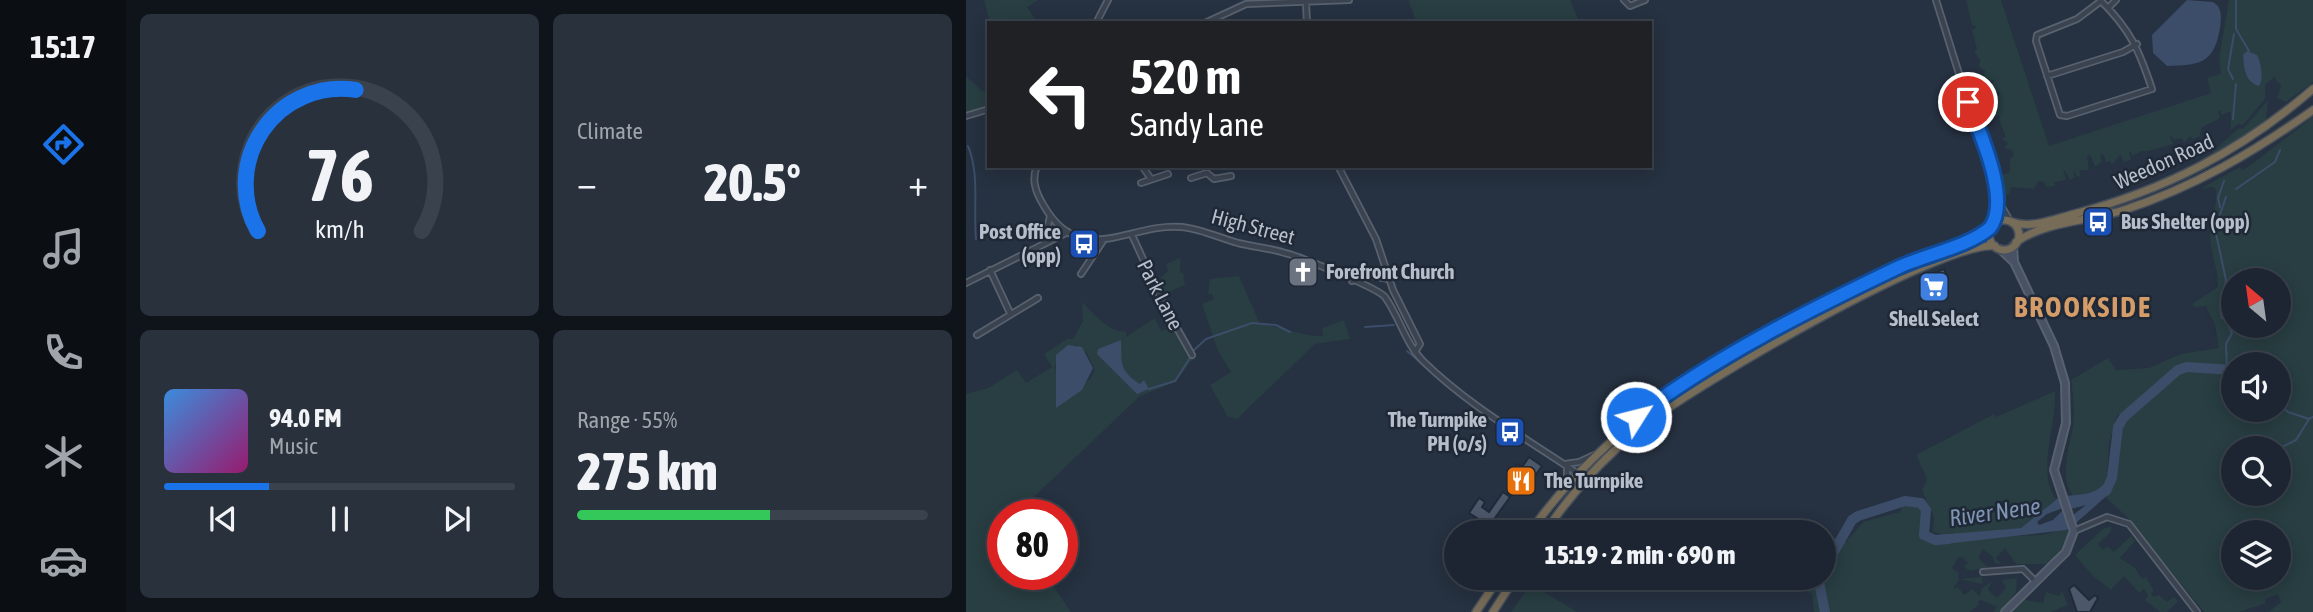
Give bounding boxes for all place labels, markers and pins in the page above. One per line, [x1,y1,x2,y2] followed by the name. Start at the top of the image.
[1938,72,1998,132] pin
[2081,205,2115,239] bus stop icon: Bus Shelter (opp)
[2121,209,2250,233] place label: Bus Shelter (opp)
[979,219,1061,267] place label: Post Office (opp)
[1067,227,1101,261] bus stop icon: Post Office (opp)
[1286,255,1320,289] church icon: Forefront Church
[1326,259,1455,283] place label: Forefront Church
[1917,270,1951,304] supermarket icon: Shell Select
[1889,306,1979,330] place label: Shell Select
[1388,407,1487,455] place label: The Turnpike PH (o/s)
[1493,415,1527,449] bus stop icon: The Turnpike PH (o/s)
[1504,464,1538,498] restaurant icon: The Turnpike
[1544,468,1643,492] place label: The Turnpike

